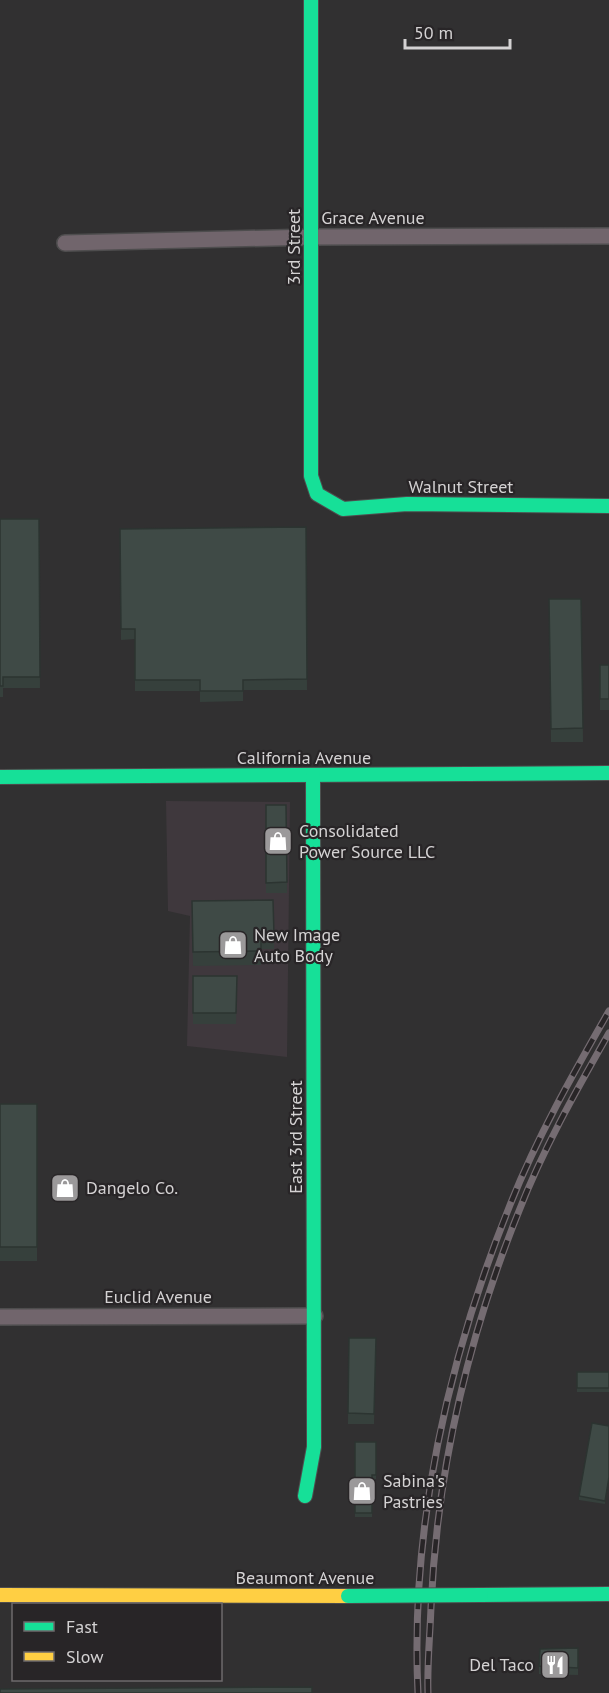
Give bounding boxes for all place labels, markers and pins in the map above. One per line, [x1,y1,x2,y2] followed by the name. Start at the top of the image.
[299,819,435,863] place label: Consolidated Power Source LLC
[262,825,294,857] shop icon: Consolidated Power Source LLC
[254,923,340,967] place label: New Image Auto Body
[217,929,249,961] shop icon: New Image Auto Body
[49,1172,81,1204] shop icon: Dangelo Co.
[86,1176,178,1199] place label: Dangelo Co.
[383,1469,445,1513] place label: Sabina's Pastries
[346,1475,378,1507] shop icon: Sabina's Pastries
[539,1649,571,1681] restaurant icon: Del Taco
[469,1653,534,1676] place label: Del Taco

